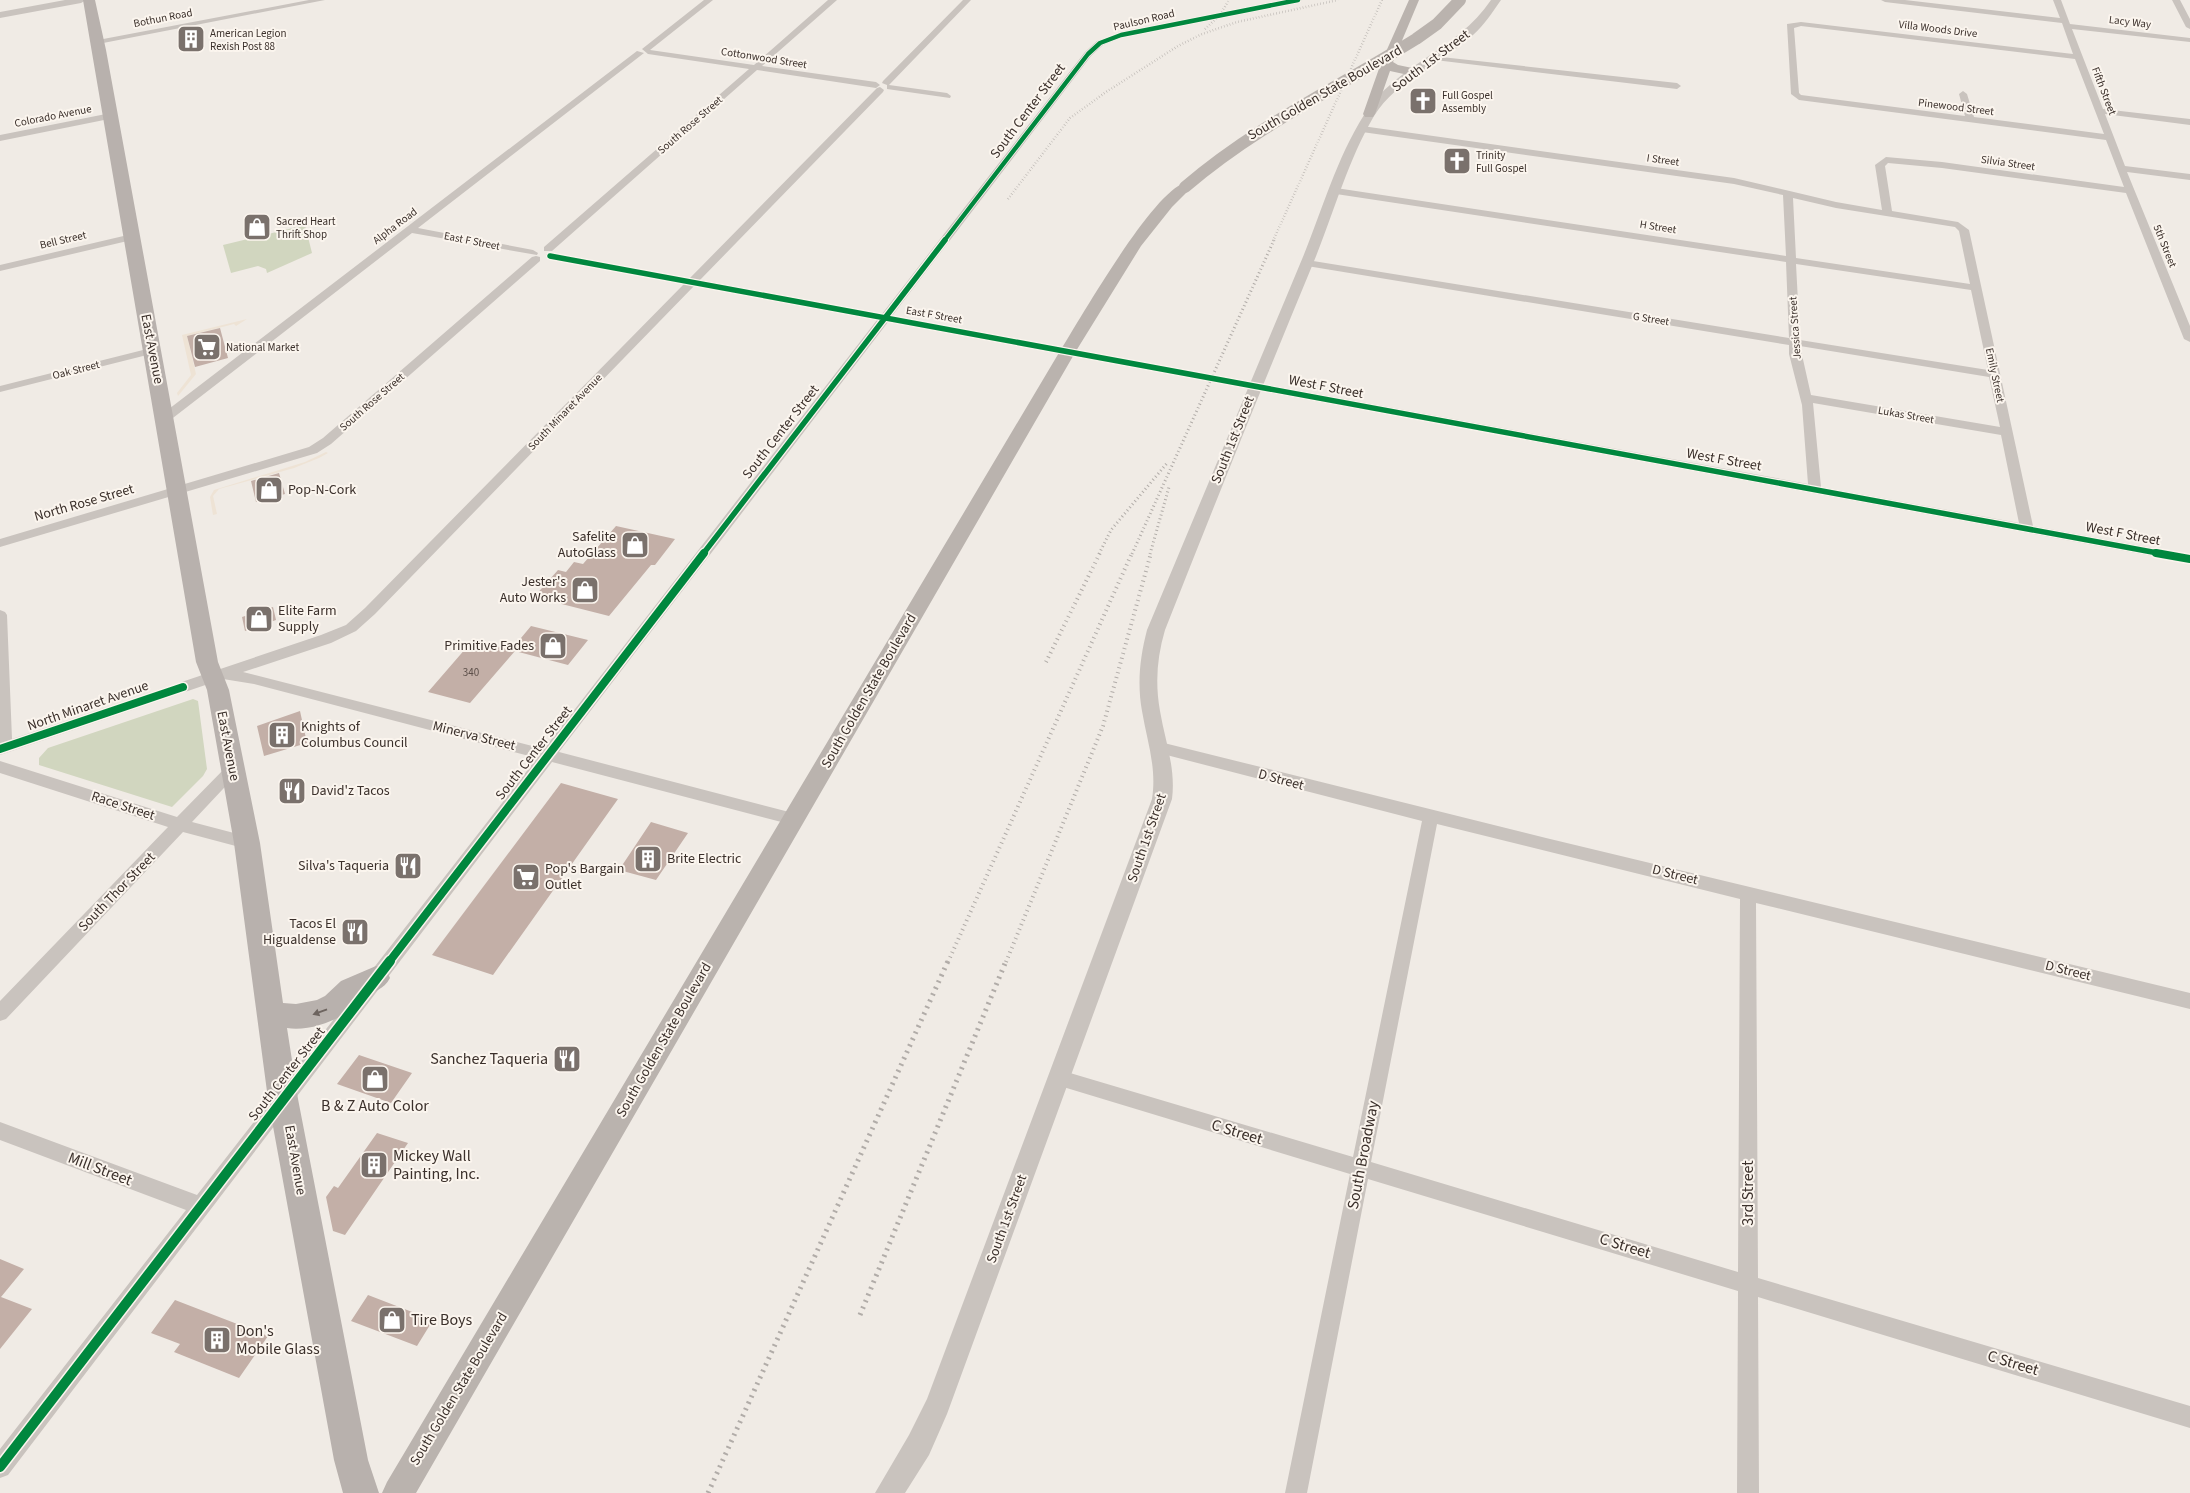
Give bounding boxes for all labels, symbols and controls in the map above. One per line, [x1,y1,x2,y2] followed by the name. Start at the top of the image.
[132,5,194,31] street label: Bothun Road
[1112,6,1176,34] street label: Paulson Road
[2108,12,2152,32] street label: Lacy Way
[1898,17,1979,41] street label: Villa Woods Drive
[176,24,206,54] building icon: American Legion Rexish Post 88
[1388,25,1474,97] street label: South 1st Street
[210,26,287,54] place label: American Legion Rexish Post 88
[1244,40,1406,146] street label: South Golden State Boulevard
[720,44,808,72] street label: Cottonwood Street
[986,59,1071,163] street label: South Center Street
[2088,65,2120,117] street label: Fifth Street
[1408,86,1438,116] church icon: Full Gospel Assembly
[1442,88,1493,116] place label: Full Gospel Assembly
[654,92,726,157] street label: South Rose Street
[1917,95,1995,119] street label: Pinewood Street
[13,101,93,131] street label: Colorado Avenue
[1442,146,1472,176] church icon: Trinity Full Gospel
[1476,148,1527,176] place label: Trinity Full Gospel
[1646,150,1680,170] street label: I Street
[1980,152,2036,174] street label: Silvia Street
[370,204,420,248] street label: Alpha Road
[242,212,272,242] shop icon: Sacred Heart Thrift Shop
[276,214,336,242] place label: Sacred Heart Thrift Shop
[1639,217,1678,237] street label: H Street
[2150,222,2180,270] street label: 5th Street
[38,227,88,253] street label: Bell Street
[443,228,502,254] street label: East F Street
[1785,296,1805,360] street label: Jessica Street
[905,303,964,327] street label: East F Street
[1632,309,1670,329] street label: G Street
[135,312,169,386] street label: East Avenue
[192,332,222,362] supermarket icon: National Market
[226,340,299,355] place label: National Market
[1982,346,2008,404] street label: Emily Street
[51,357,101,383] street label: Oak Street
[336,369,408,434] street label: South Rose Street
[525,370,606,453] street label: South Minaret Avenue
[1287,370,1365,404] street label: West F Street
[738,380,824,483] street label: South Center Street
[1206,393,1260,487] street label: South 1st Street
[1877,403,1935,427] street label: Lukas Street
[1685,444,1763,476] street label: West F Street
[254,475,284,505] shop icon: Pop-N-Cork
[32,479,136,527] street label: North Rose Street
[288,480,356,500] place label: Pop-N-Cork
[2084,517,2162,551] street label: West F Street
[558,527,616,563] place label: Safelite AutoGlass
[620,530,650,560] shop icon: Safelite AutoGlass
[500,572,566,608] place label: Jester's Auto Works
[570,575,600,605] shop icon: Jester's Auto Works
[278,601,337,637] place label: Elite Farm Supply
[244,604,274,634] shop icon: Elite Farm Supply
[816,610,922,772] street label: South Golden State Boulevard
[538,631,568,661] shop icon: Primitive Fades
[444,636,534,656] place label: Primitive Fades
[463,665,479,680] house number: 340
[25,676,151,736] street label: North Minaret Avenue
[491,701,577,804] street label: South Center Street
[211,709,245,783] street label: East Avenue
[431,716,518,756] street label: Minerva Street
[301,717,408,753] place label: Knights of Columbus Council
[267,720,297,750] building icon: Knights of Columbus Council
[1256,764,1306,796] street label: D Street
[277,776,307,806] restaurant icon: David'z Tacos
[311,781,390,801] place label: David'z Tacos
[89,786,158,826] street label: Race Street
[1122,791,1172,885] street label: South 1st Street
[633,844,663,874] building icon: Brite Electric
[74,848,160,936] street label: South Thor Street
[667,849,742,869] place label: Brite Electric
[393,851,423,881] restaurant icon: Silva's Taqueria
[298,856,389,876] place label: Silva's Taqueria
[545,859,624,895] place label: Pop's Bargain Outlet
[1650,860,1700,890] street label: D Street
[511,862,541,892] supermarket icon: Pop's Bargain Outlet
[263,914,336,950] place label: Tacos El Higualdense
[340,917,370,947] restaurant icon: Tacos El Higualdense
[2043,956,2093,986] street label: D Street
[611,959,717,1121] street label: South Golden State Boulevard
[313,1009,328,1016] one-way arrow
[244,1022,330,1125] street label: South Center Street
[552,1044,582,1074] restaurant icon: Sanchez Taqueria
[430,1048,548,1070] place label: Sanchez Taqueria
[360,1064,390,1094] shop icon: B & Z Auto Color
[321,1095,429,1117] place label: B & Z Auto Color
[1342,1098,1384,1211] street label: South Broadway
[1209,1114,1266,1150] street label: C Street
[279,1123,311,1197] street label: East Avenue
[393,1145,480,1185] place label: Mickey Wall Painting, Inc.
[65,1147,136,1191] street label: Mill Street
[359,1150,389,1180] building icon: Mickey Wall Painting, Inc.
[1737,1160,1759,1226] street label: 3rd Street
[982,1172,1032,1266] street label: South 1st Street
[1597,1228,1654,1264] street label: C Street
[377,1305,407,1335] shop icon: Tire Boys
[405,1309,513,1469] street label: South Golden State Boulevard
[411,1309,473,1331] place label: Tire Boys
[236,1320,320,1360] place label: Don's Mobile Glass
[202,1325,232,1355] building icon: Don's Mobile Glass
[1985,1345,2042,1381] street label: C Street

